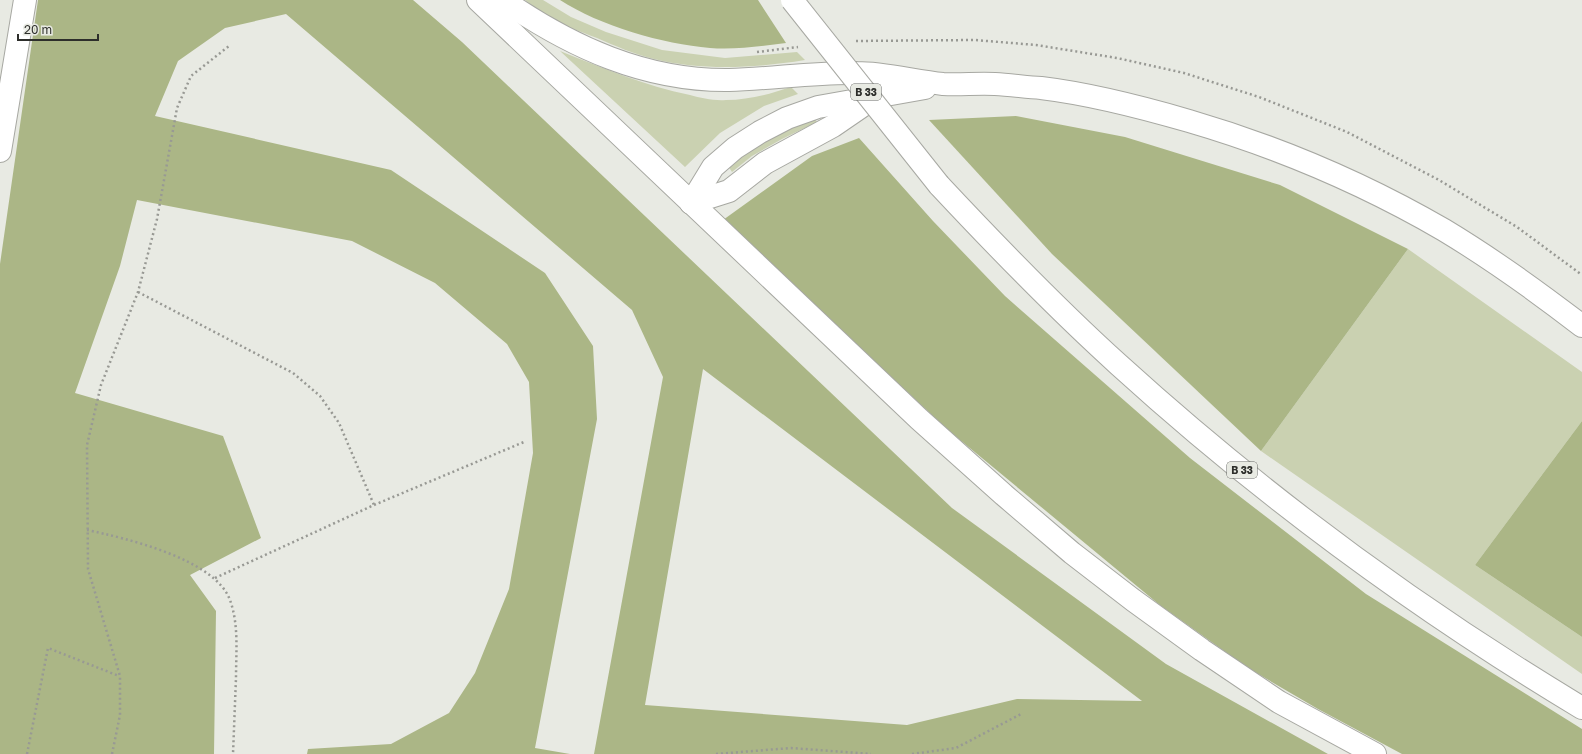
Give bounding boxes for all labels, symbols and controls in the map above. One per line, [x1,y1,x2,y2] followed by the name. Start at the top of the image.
[18,16,98,42] scale bar
[24,22,52,37] text: 20 m
[851,84,881,100] road number: B 33
[1227,462,1257,478] road number: B 33

